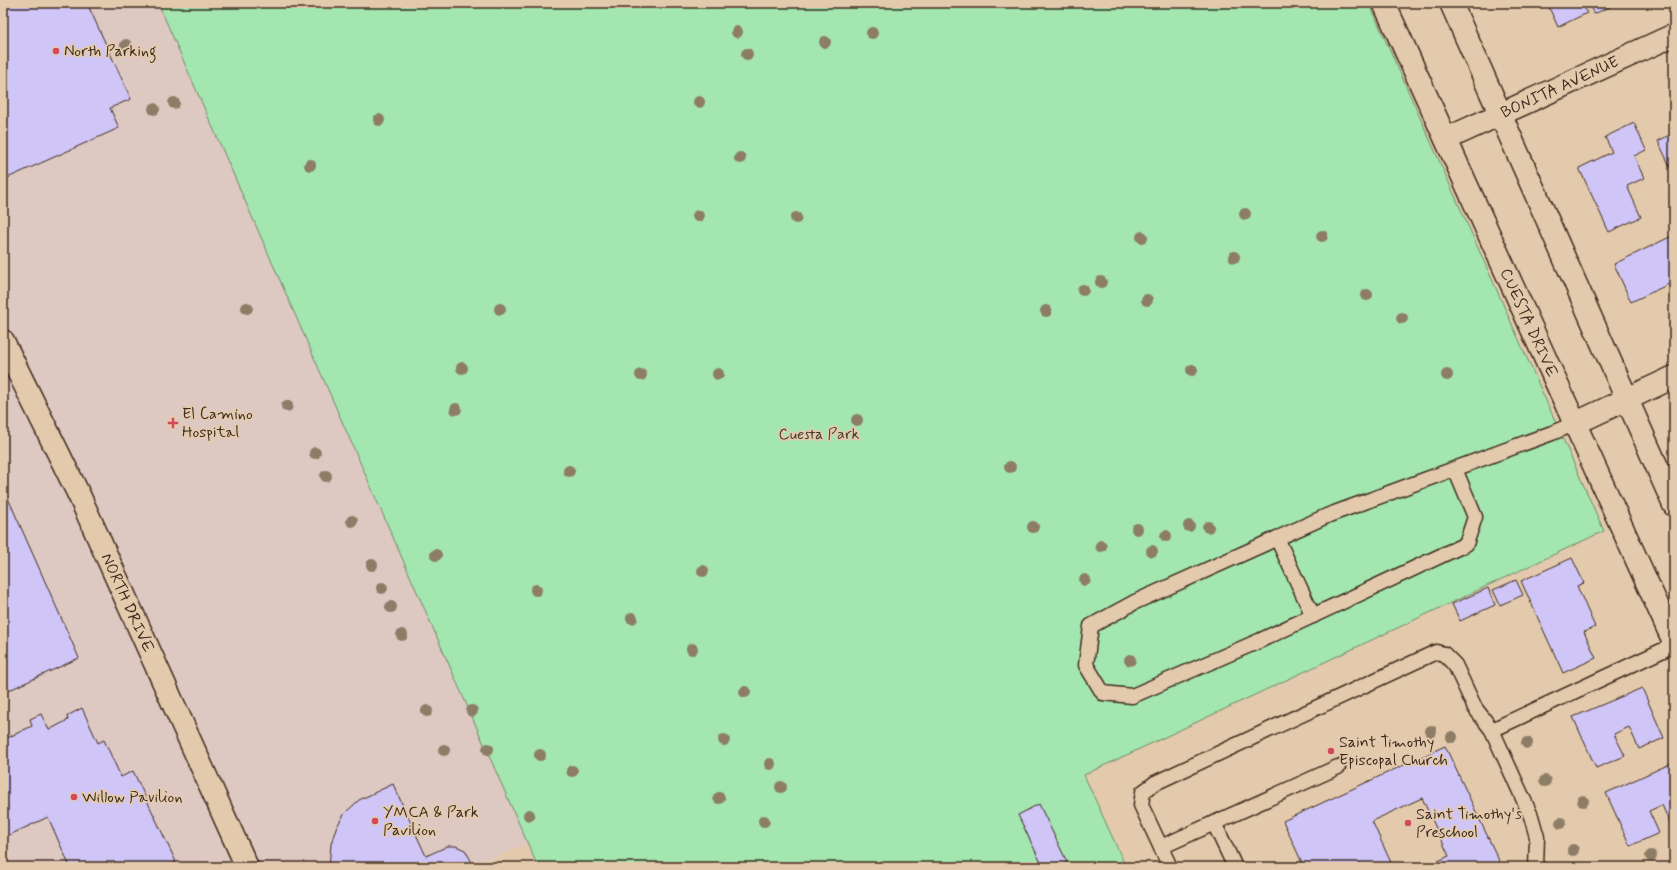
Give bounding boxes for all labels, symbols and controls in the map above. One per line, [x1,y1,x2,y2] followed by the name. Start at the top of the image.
[64,41,157,63] place label: North Parking
[51,46,61,56] marker: North Parking
[1497,51,1622,123] street label: BONITA AVENUE
[1495,265,1563,380] street label: CUESTA DRIVE
[182,404,253,443] place label: El Camino Hospital
[167,417,179,429] marker: El Camino Hospital
[778,424,860,445] park label: Cuesta Park
[96,550,159,656] street label: NORTH DRIVE
[1339,732,1448,771] place label: Saint Timothy Episcopal Church
[1326,746,1336,756] marker: Saint Timothy Episcopal Church
[82,787,182,808] place label: Willow Pavilion
[69,792,79,802] marker: Willow Pavilion
[383,802,479,841] place label: YMCA & Park Pavilion
[1416,804,1522,843] place label: Saint Timothy's Preschool
[370,816,380,826] marker: YMCA & Park Pavilion
[1403,818,1413,828] marker: Saint Timothy's Preschool

